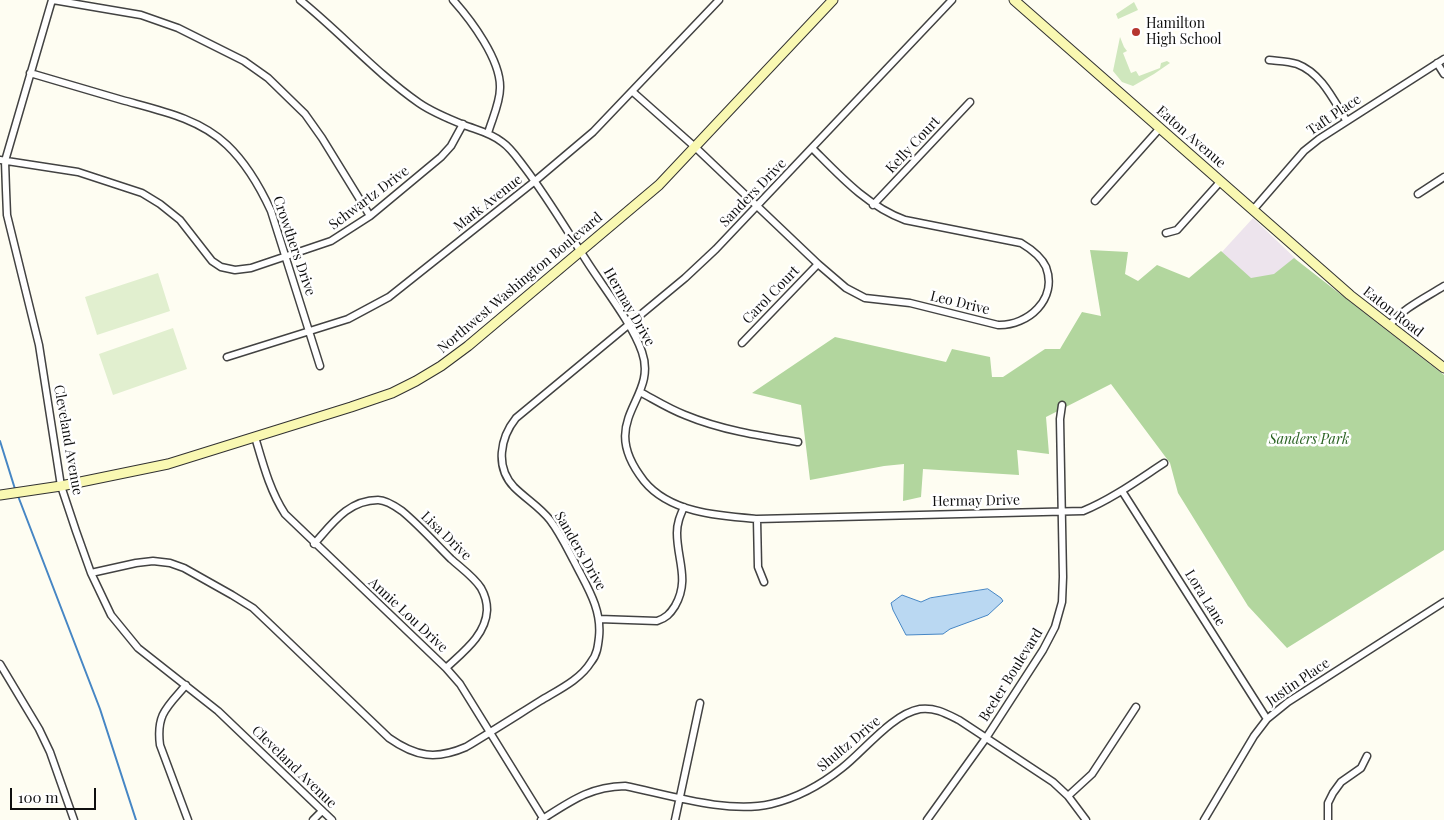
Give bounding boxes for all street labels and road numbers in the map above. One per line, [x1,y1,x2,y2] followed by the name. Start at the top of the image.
[1304,91,1364,139] street label: Taft Place
[1153,102,1229,172] street label: Eaton Avenue
[882,113,944,177] street label: Kelly Court
[716,155,790,231] street label: Sanders Drive
[326,162,412,234] street label: Schwartz Drive
[450,171,526,235] street label: Mark Avenue
[269,194,319,298] street label: Crowthers Drive
[434,209,606,357] street label: Northwest Washington Boulevard
[739,262,803,328] street label: Carol Court
[600,265,658,349] street label: Hermay Drive
[1360,283,1426,341] street label: Eaton Road
[929,288,991,318] street label: Leo Drive
[50,384,86,496] street label: Cleveland Avenue
[932,492,1020,510] street label: Hermay Drive
[417,508,475,564] street label: Lisa Drive
[551,509,609,593] street label: Sanders Drive
[1181,567,1229,629] street label: Lora Lane
[365,574,451,656] street label: Annie Lou Drive
[976,625,1046,725] street label: Beeler Boulevard
[1263,655,1333,709] street label: Justin Place
[814,713,884,775] street label: Shultz Drive
[248,722,340,812] street label: Cleveland Avenue

